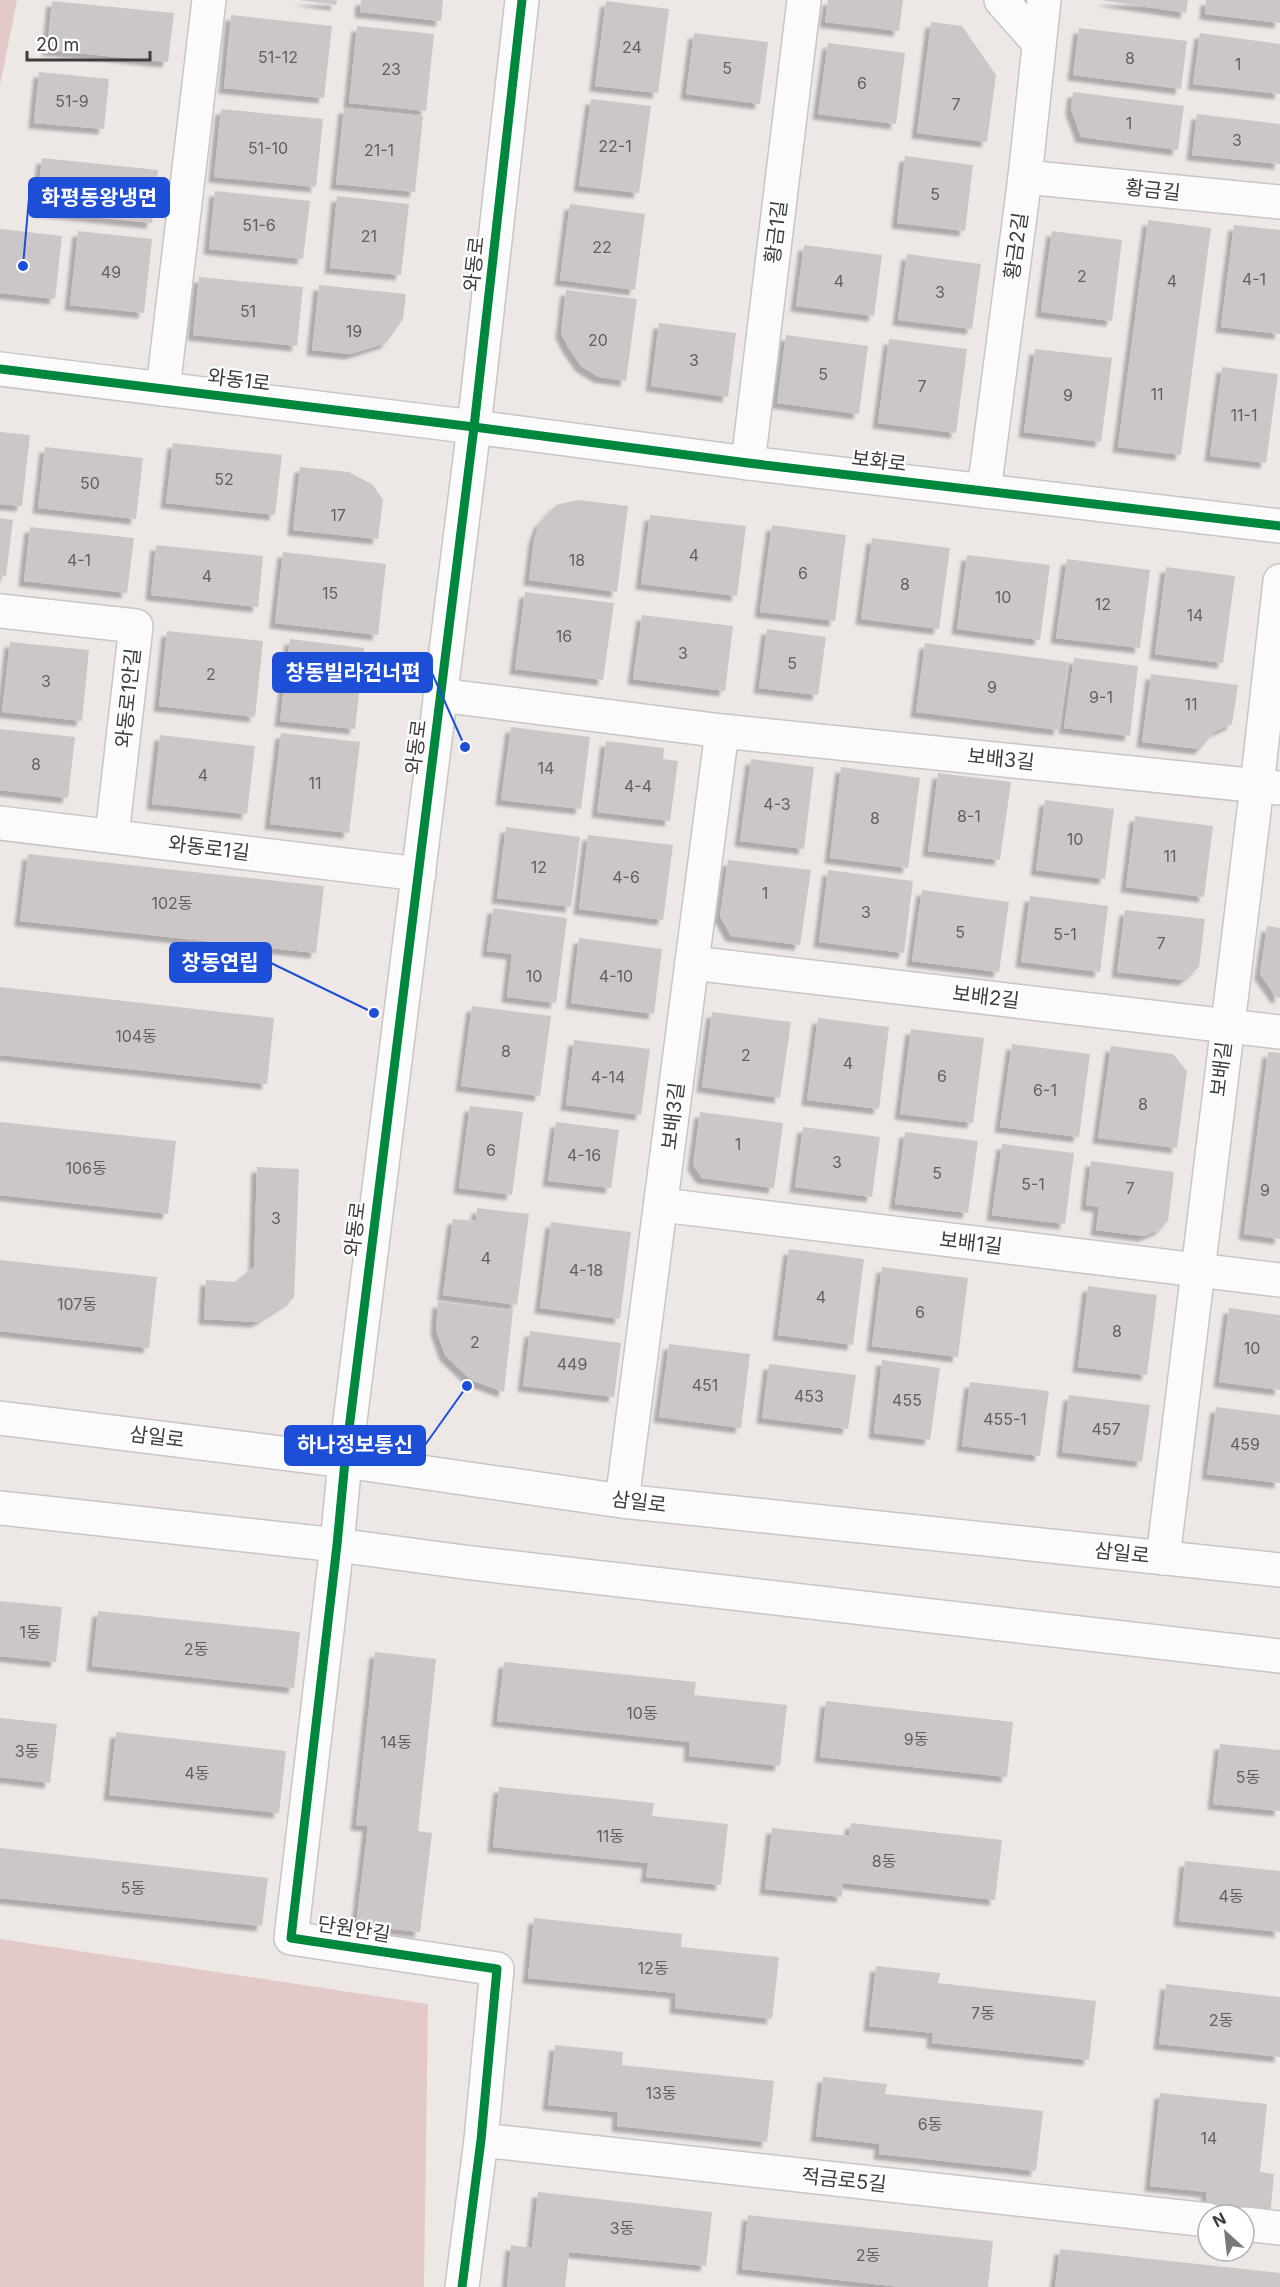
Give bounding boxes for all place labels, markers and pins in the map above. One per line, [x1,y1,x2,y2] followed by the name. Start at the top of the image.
[29,178,169,217] callout: 화평동왕냉면
[273,653,432,692] callout: 창동빌라건너편
[170,943,271,982] callout: 창동연립
[285,1426,425,1465] callout: 하나정보통신

